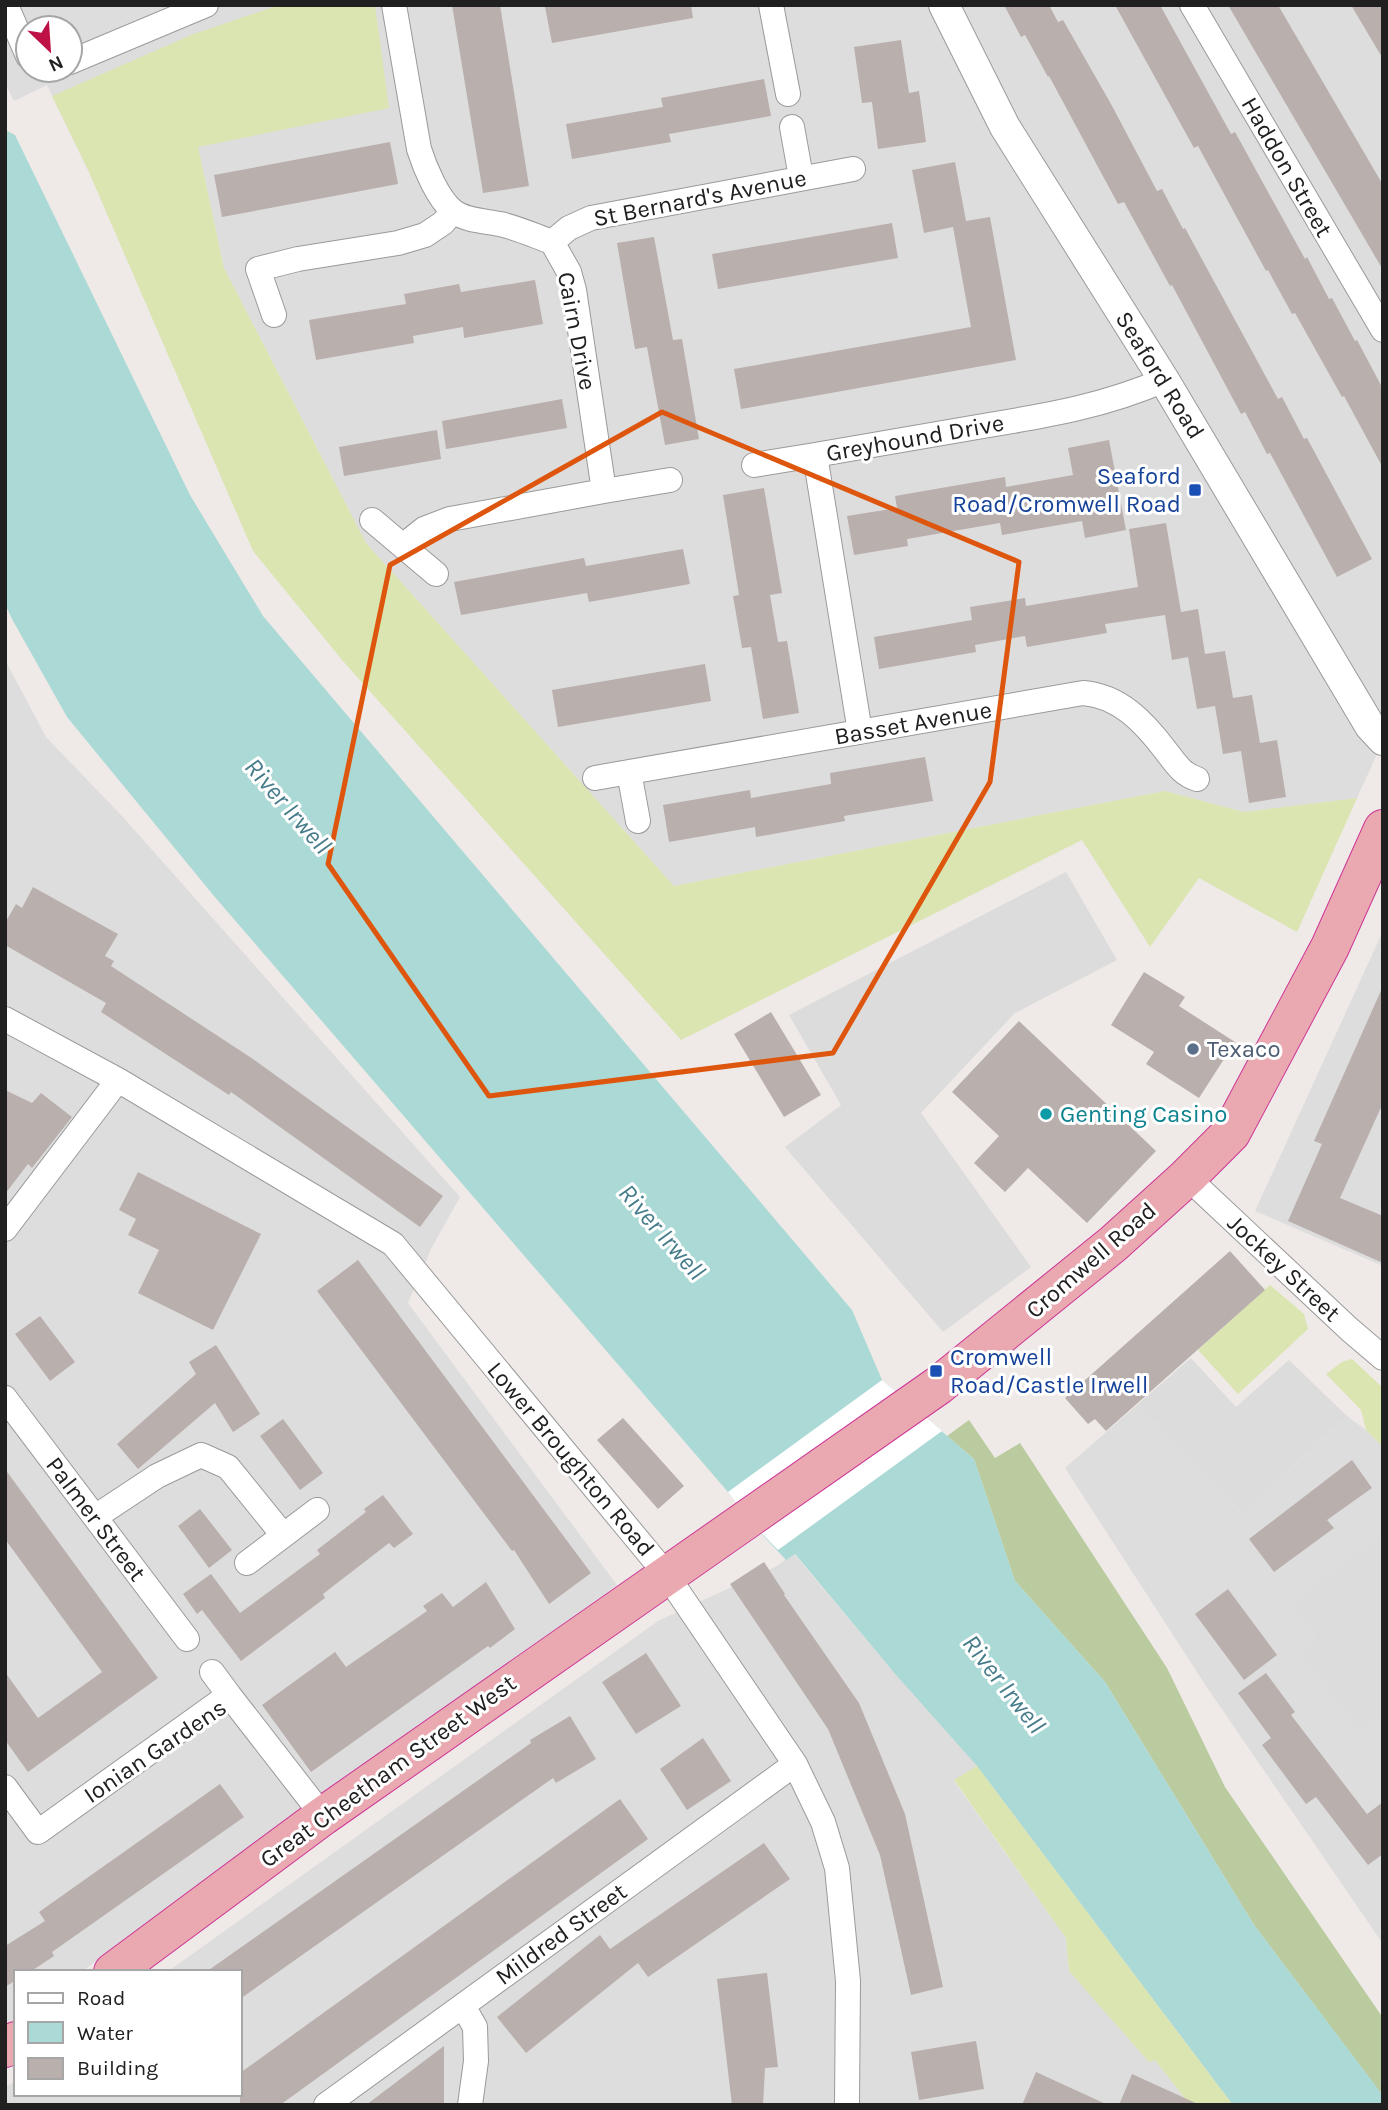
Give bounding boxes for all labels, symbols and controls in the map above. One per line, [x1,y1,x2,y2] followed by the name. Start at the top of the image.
[14,14,84,84] north arrow
[45,51,67,76] text: N
[1236,92,1338,242] street label: Haddon Street
[591,164,809,232] street label: St Bernard's Avenue
[552,269,602,393] street label: Cairn Drive
[1110,306,1210,444] street label: Seaford Road
[824,409,1006,467] street label: Greyhound Drive
[952,462,1181,518] place label: Seaford Road/Cromwell Road
[1187,482,1203,498] marker: Seaford Road/Cromwell Road
[832,695,994,751] street label: Basset Avenue
[238,752,338,860] water label: River Irwell
[1207,1035,1281,1063] place label: Texaco
[1185,1041,1201,1057] marker: Texaco
[1060,1100,1227,1128] place label: Genting Casino
[1038,1106,1054,1122] marker: Genting Casino
[612,1178,712,1286] water label: River Irwell
[1020,1196,1162,1324] street label: Cromwell Road
[1222,1209,1346,1327] street label: Jockey Street
[950,1343,1148,1399] place label: Cromwell Road/Castle Irwell
[481,1356,661,1562] street label: Lower Broughton Road
[928,1363,944,1379] marker: Cromwell Road/Castle Irwell
[40,1451,152,1587] street label: Palmer Street
[956,1628,1052,1740] water label: River Irwell
[255,1669,521,1873] street label: Great Cheetham Street West
[78,1693,232,1809] street label: Ionian Gardens
[490,1877,632,1991] street label: Mildred Street
[14,1970,242,2096] legend
[77,1986,125,2010] text: Road
[77,2021,133,2045] text: Water
[77,2056,158,2080] text: Building

